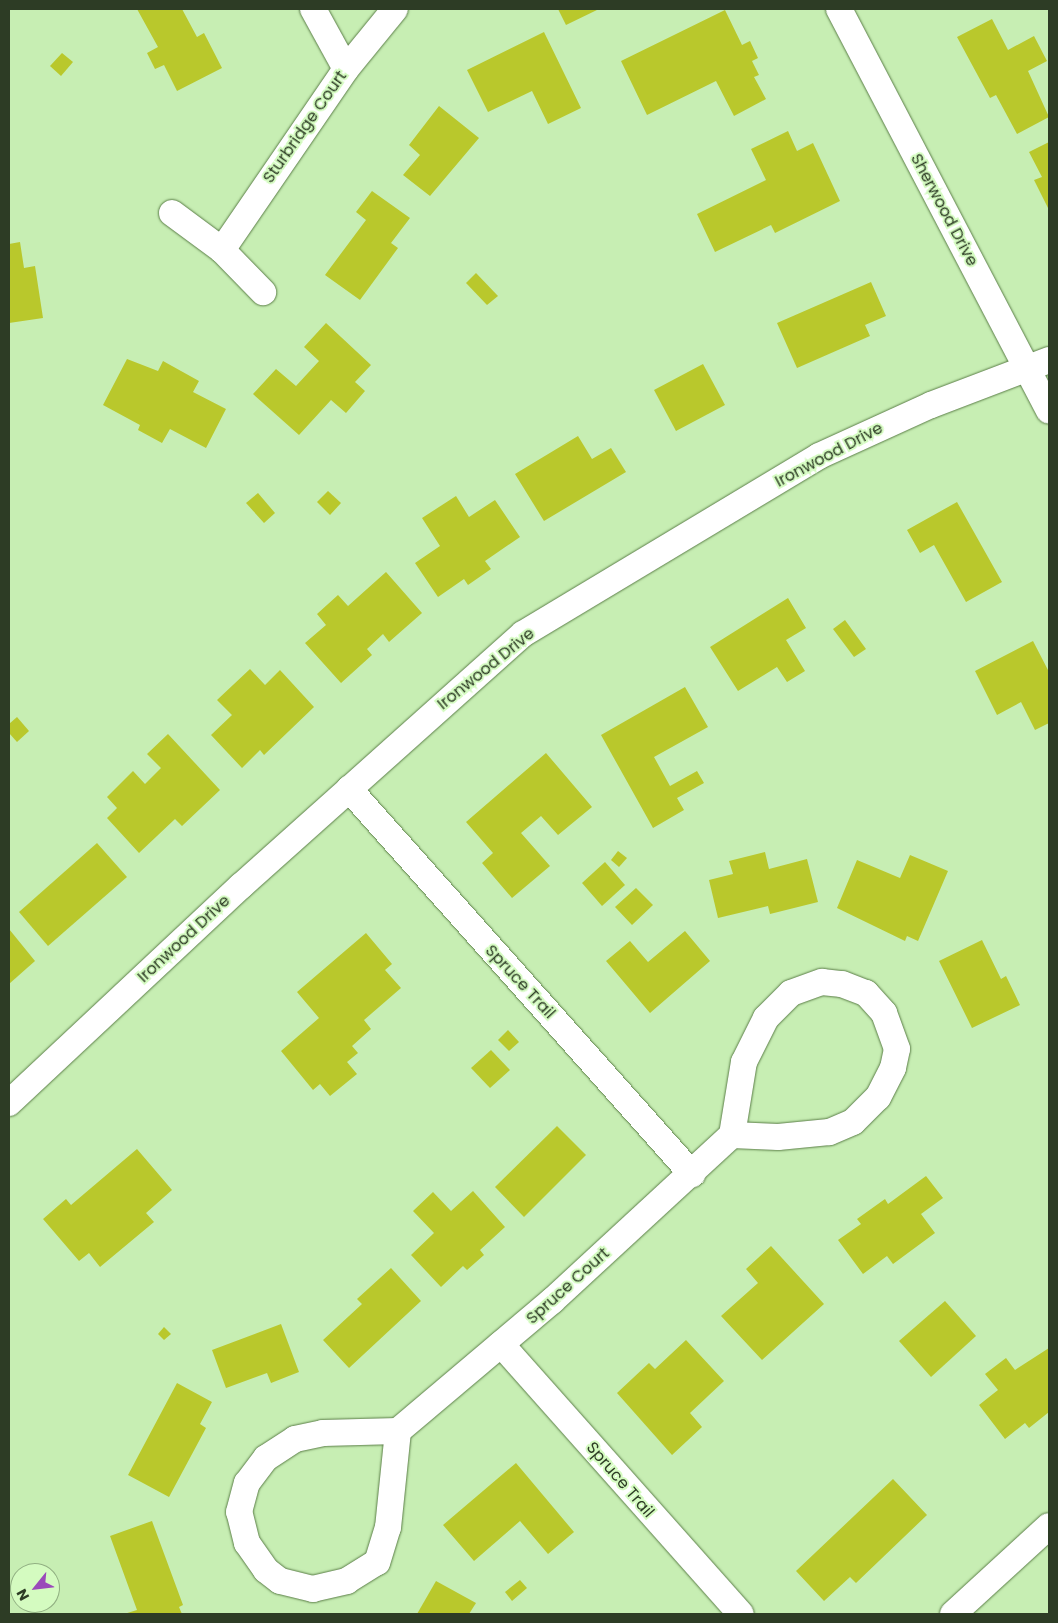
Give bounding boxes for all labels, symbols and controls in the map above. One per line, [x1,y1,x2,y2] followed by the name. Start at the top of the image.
[259,67,351,187] street label: Sturbridge Court
[906,151,982,269] street label: Sherwood Drive
[772,419,886,491] street label: Ironwood Drive
[434,624,538,714] street label: Ironwood Drive
[134,891,234,987] street label: Ironwood Drive
[481,941,559,1023] street label: Spruce Trail
[523,1244,613,1328] street label: Spruce Court
[582,1438,658,1522] street label: Spruce Trail
[10,1563,60,1613] north arrow
[11,1585,34,1604] text: N

